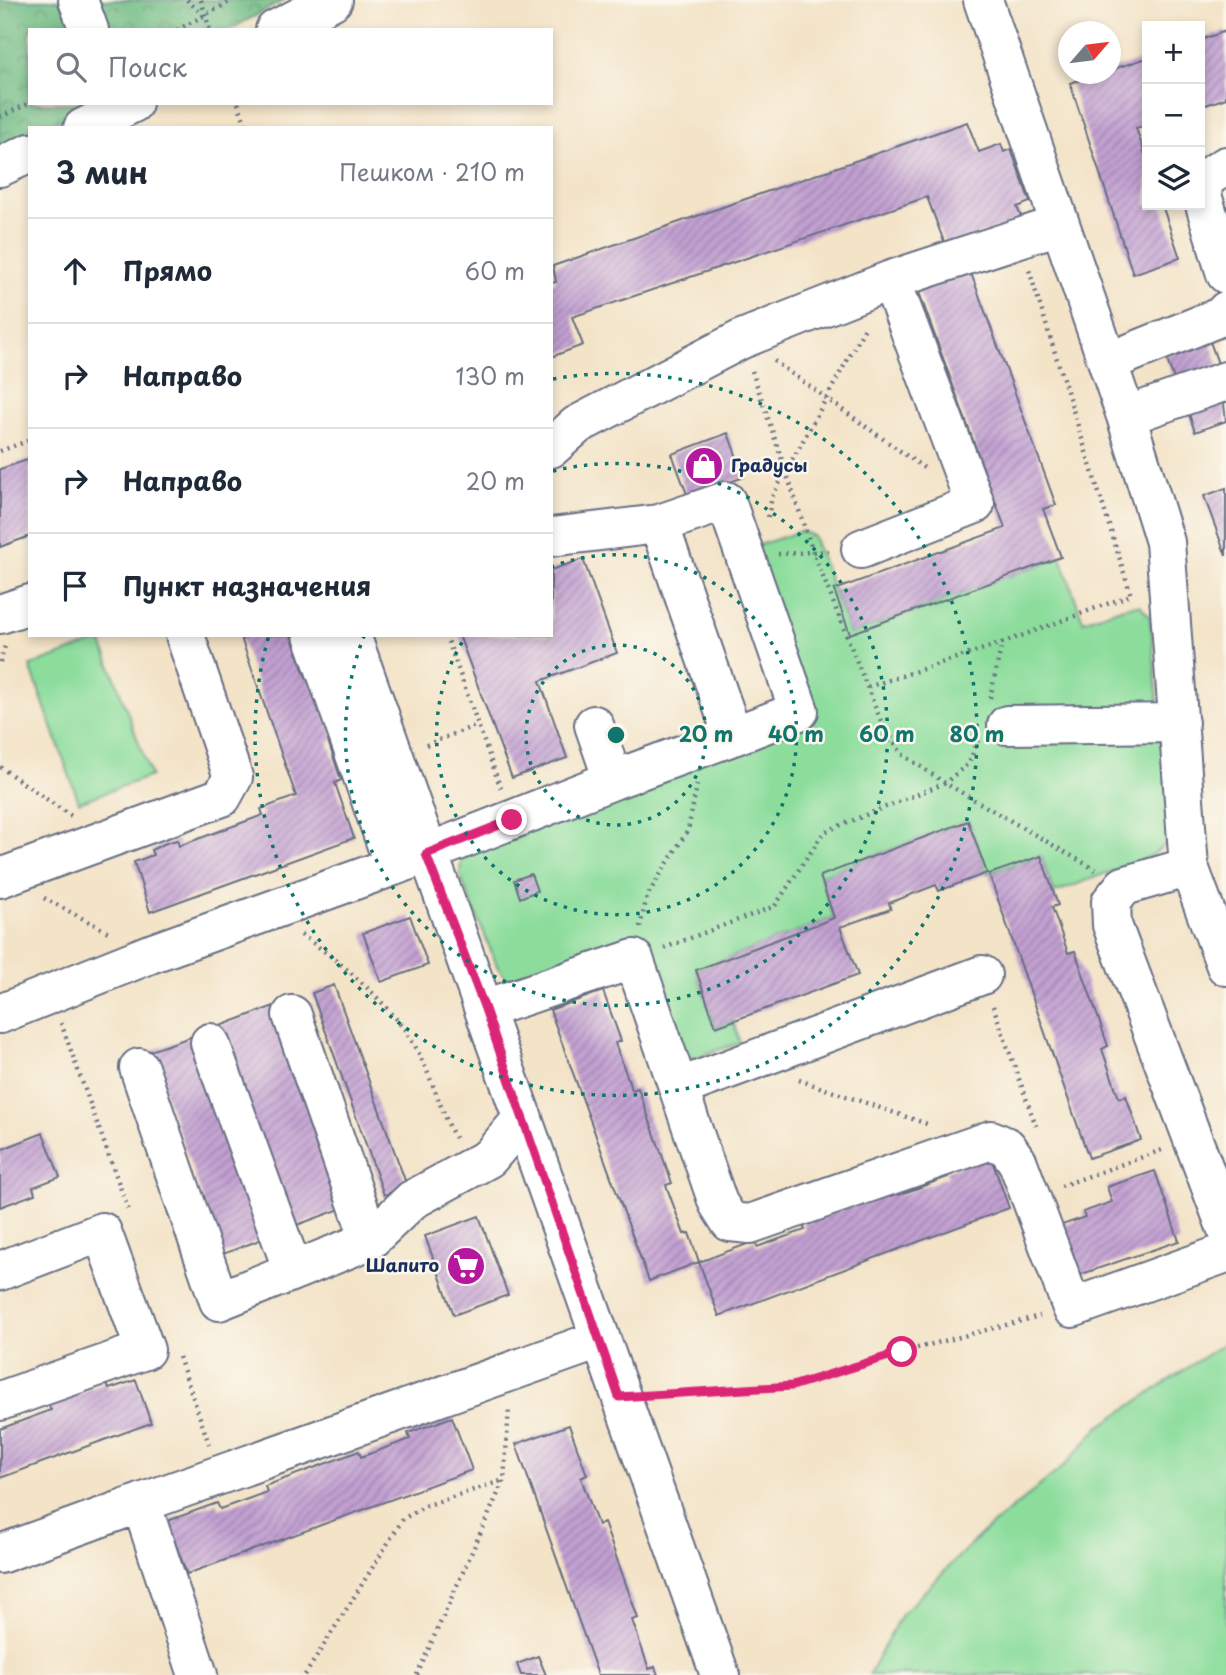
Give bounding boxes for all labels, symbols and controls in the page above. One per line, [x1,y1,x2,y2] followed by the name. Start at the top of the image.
[1058,21,1121,84] north arrow
[1142,21,1205,210] map controls
[1142,21,1205,84] button: +
[28,28,553,105] search box
[108,47,187,86] text: Поиск
[52,48,90,86] icon: search
[1142,84,1205,147] button: −
[1142,147,1205,210] button: layers
[56,149,148,194] text: 3 мин
[339,154,525,189] text: Пешком · 210 m
[123,251,212,290] text: Прямо
[56,252,94,290] icon: ahead
[465,253,525,288] text: 60 m
[123,356,242,395] text: Направо
[56,357,94,395] icon: right
[455,358,525,393] text: 130 m
[683,445,725,487] shop icon: Градусы
[731,451,807,478] place label: Градусы
[123,461,242,500] text: Направо
[56,462,94,500] icon: right
[466,463,525,498] text: 20 m
[123,566,371,605] text: Пункт назначения
[56,567,94,605] icon: arrive
[679,717,733,749] text: 20 m
[768,717,824,749] text: 40 m
[859,717,915,749] text: 60 m
[950,717,1004,749] text: 80 m
[604,723,628,747] centre of rings
[496,804,527,835] route end
[445,1245,487,1287] supermarket icon: Шапито
[366,1251,439,1278] place label: Шапито
[886,1336,917,1367] route start

